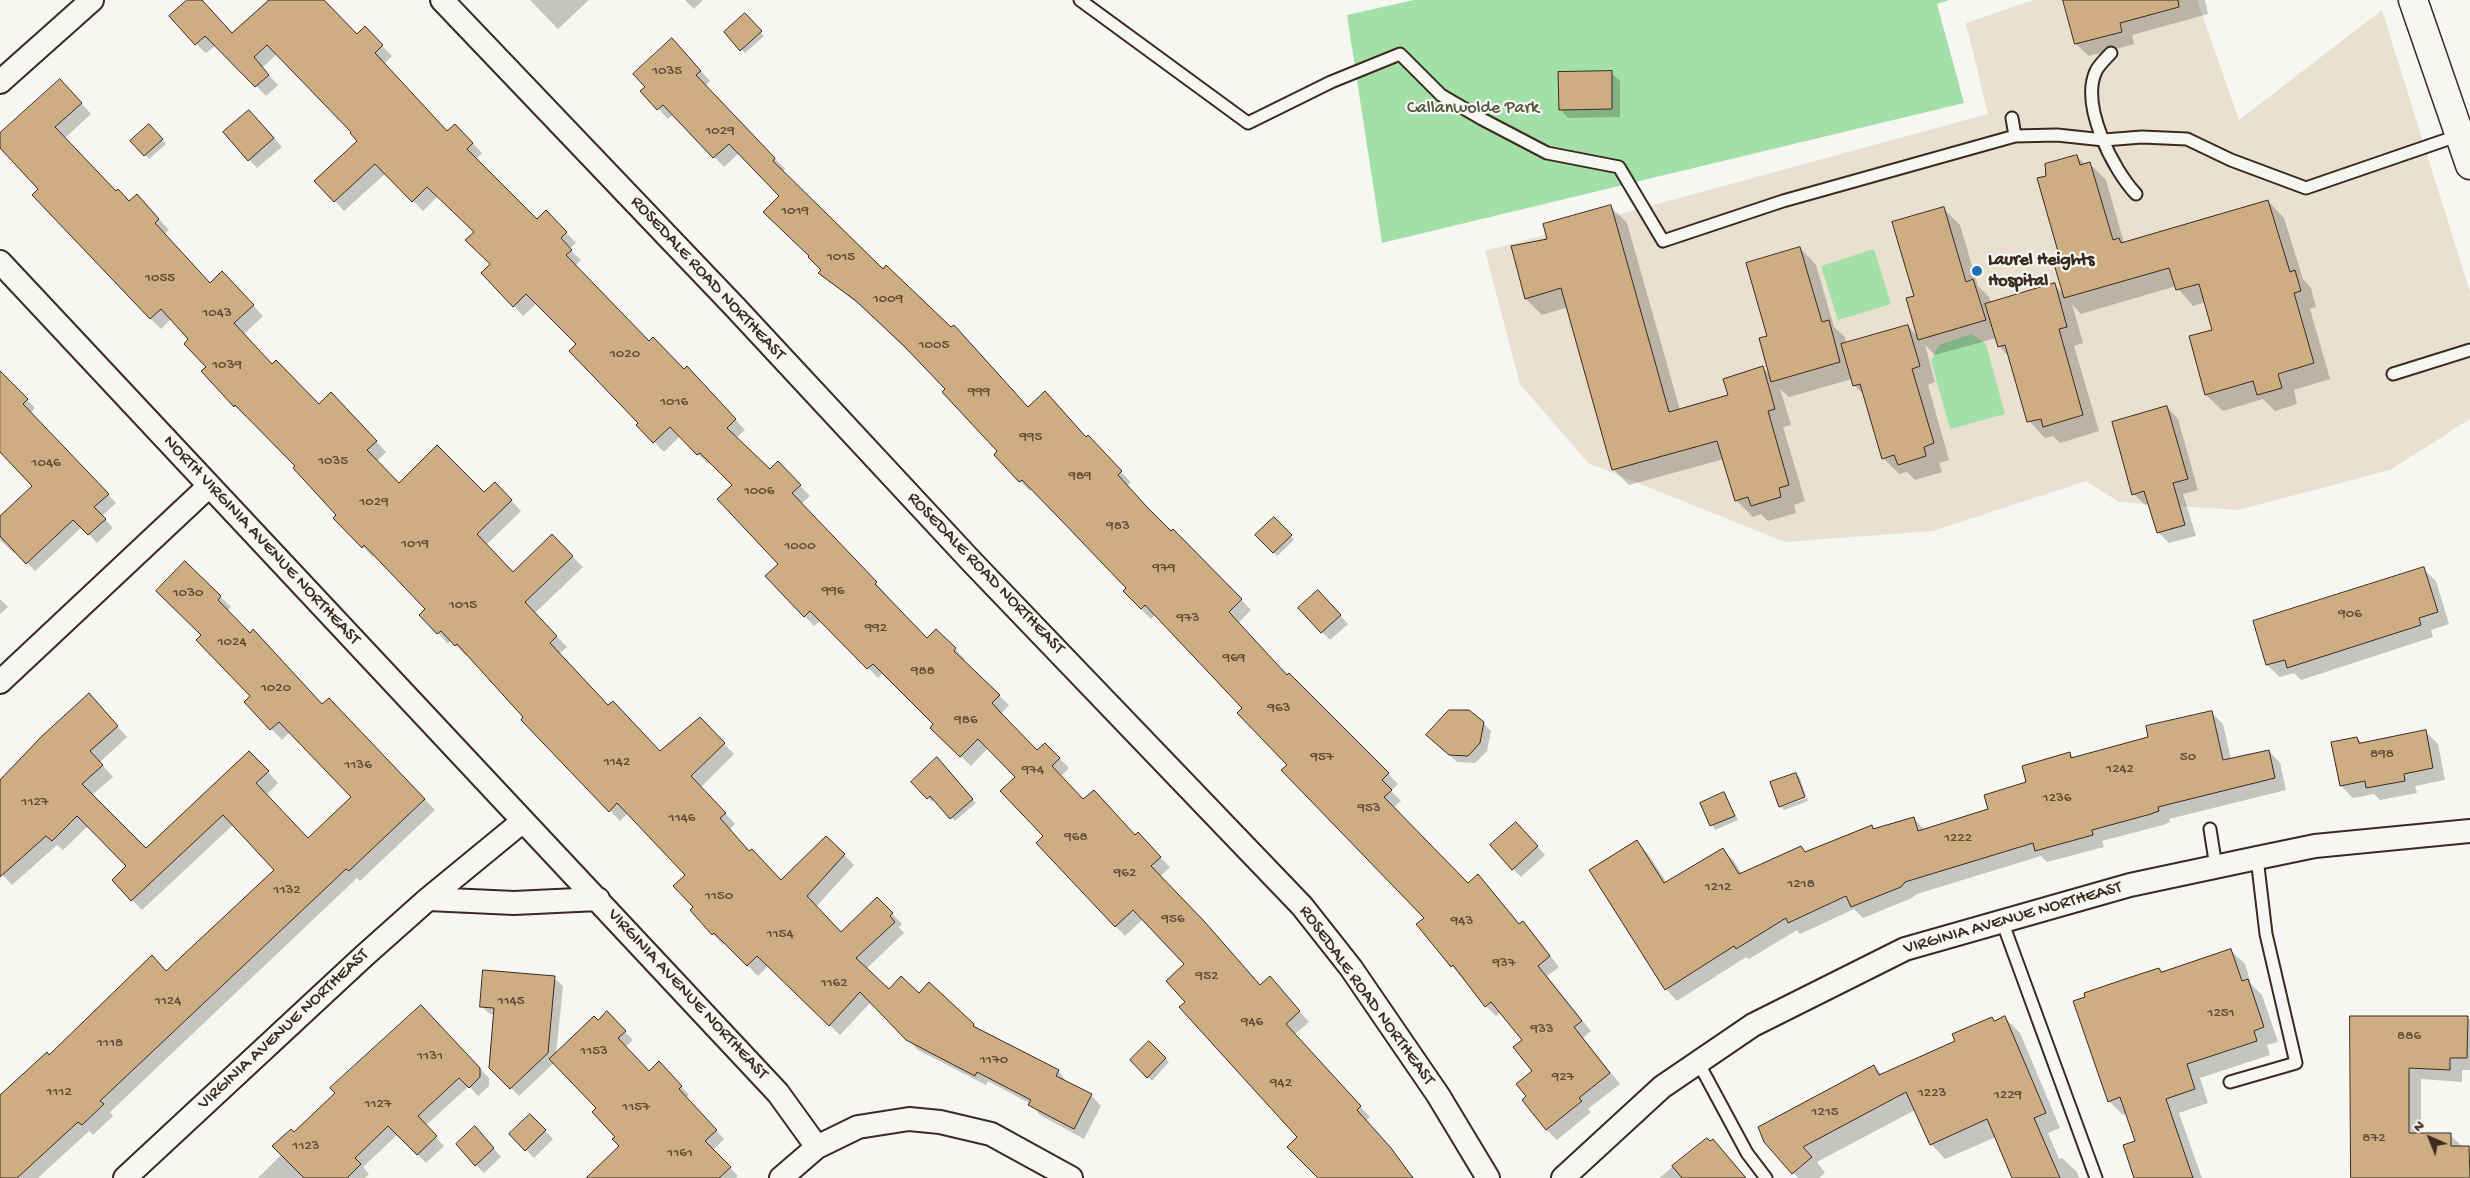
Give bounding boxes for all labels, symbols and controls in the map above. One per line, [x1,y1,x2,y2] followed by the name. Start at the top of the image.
[652,63,682,81] house number: 1035
[1407,98,1539,120] park label: Callanwolde Park
[705,123,735,141] house number: 1029
[625,192,789,366] street label: ROSEDALE ROAD NORTHEAST
[781,203,809,221] house number: 1019
[827,249,855,267] house number: 1015
[1988,250,2094,292] place label: Laurel Heights Hospital
[1970,264,1984,278] marker: Laurel Heights Hospital
[145,270,175,288] house number: 1055
[873,291,903,309] house number: 1009
[202,305,232,323] house number: 1043
[919,337,949,355] house number: 1005
[610,346,640,364] house number: 1020
[212,357,242,375] house number: 1039
[968,384,990,402] house number: 999
[660,394,688,412] house number: 1016
[1020,429,1042,447] house number: 995
[158,431,364,651] street label: NORTH VIRGINIA AVENUE NORTHEAST
[318,453,348,471] house number: 1035
[31,455,61,473] house number: 1046
[1068,468,1092,486] house number: 989
[744,483,774,501] house number: 1006
[902,488,1068,660] street label: ROSEDALE ROAD NORTHEAST
[359,494,389,512] house number: 1029
[1106,518,1130,536] house number: 983
[401,536,429,554] house number: 1019
[784,538,816,556] house number: 1000
[1153,560,1175,578] house number: 979
[822,583,844,601] house number: 996
[173,585,203,603] house number: 1030
[449,597,477,615] house number: 1015
[2338,606,2362,624] house number: 906
[1176,610,1200,628] house number: 973
[865,620,887,638] house number: 992
[217,634,247,652] house number: 1024
[1223,650,1245,668] house number: 969
[911,663,935,681] house number: 988
[261,680,291,698] house number: 1020
[1268,700,1290,718] house number: 963
[954,712,978,730] house number: 986
[2370,746,2394,764] house number: 898
[1310,749,1334,767] house number: 957
[2180,749,2196,767] house number: 50
[604,754,630,772] house number: 1142
[344,757,372,775] house number: 1136
[2106,761,2134,779] house number: 1242
[1022,762,1044,780] house number: 974
[2043,790,2071,808] house number: 1236
[21,794,49,812] house number: 1127
[1357,800,1381,818] house number: 953
[669,810,695,828] house number: 1146
[1064,829,1088,847] house number: 968
[1944,830,1972,848] house number: 1222
[1114,865,1136,883] house number: 962
[1787,876,1815,894] house number: 1218
[1901,877,2125,961] street label: VIRGINIA AVENUE NORTHEAST
[1705,879,1731,897] house number: 1212
[273,882,301,900] house number: 1132
[705,888,733,906] house number: 1150
[1293,902,1439,1090] street label: ROSEDALE ROAD NORTHEAST
[602,905,772,1085] street label: VIRGINIA AVENUE NORTHEAST
[1161,911,1185,929] house number: 956
[1451,913,1473,931] house number: 943
[766,926,794,944] house number: 1154
[194,945,374,1115] street label: VIRGINIA AVENUE NORTHEAST
[1492,955,1516,973] house number: 937
[1196,968,1218,986] house number: 952
[820,975,848,993] house number: 1162
[155,993,181,1011] house number: 1124
[497,993,525,1011] house number: 1145
[2207,1005,2235,1023] house number: 1251
[1241,1014,1263,1032] house number: 946
[1530,1021,1554,1039] house number: 933
[2397,1028,2421,1046] house number: 886
[97,1035,123,1053] house number: 1118
[580,1043,608,1061] house number: 1153
[417,1048,443,1066] house number: 1131
[980,1052,1008,1070] house number: 1170
[1552,1069,1574,1087] house number: 927
[1270,1075,1292,1093] house number: 942
[46,1084,72,1102] house number: 1112
[1918,1085,1946,1103] house number: 1223
[1994,1087,2022,1105] house number: 1229
[364,1096,392,1114] house number: 1127
[622,1099,650,1117] house number: 1157
[1811,1104,1839,1122] house number: 1215
[2405,1113,2455,1163] north arrow
[2410,1118,2428,1136] text: N
[2362,1130,2386,1148] house number: 872
[292,1138,320,1156] house number: 1123
[667,1145,693,1163] house number: 1161

